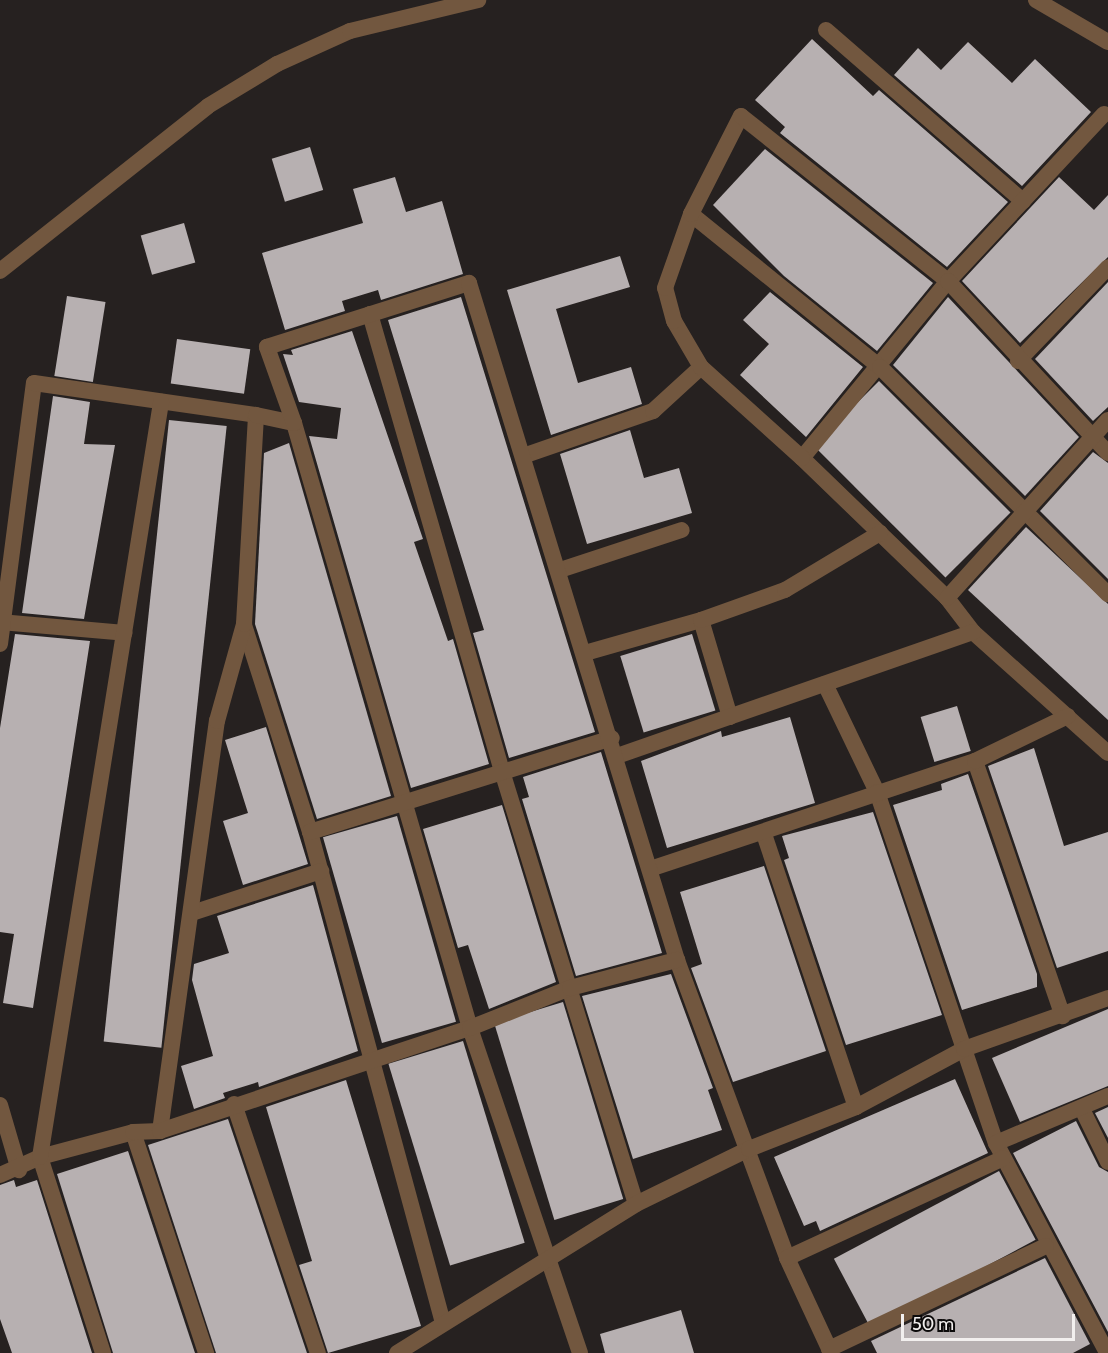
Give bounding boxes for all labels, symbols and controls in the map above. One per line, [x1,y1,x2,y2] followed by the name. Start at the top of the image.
[904,1302,1078,1340] scale bar
[912,1313,954,1335] text: 50 m

